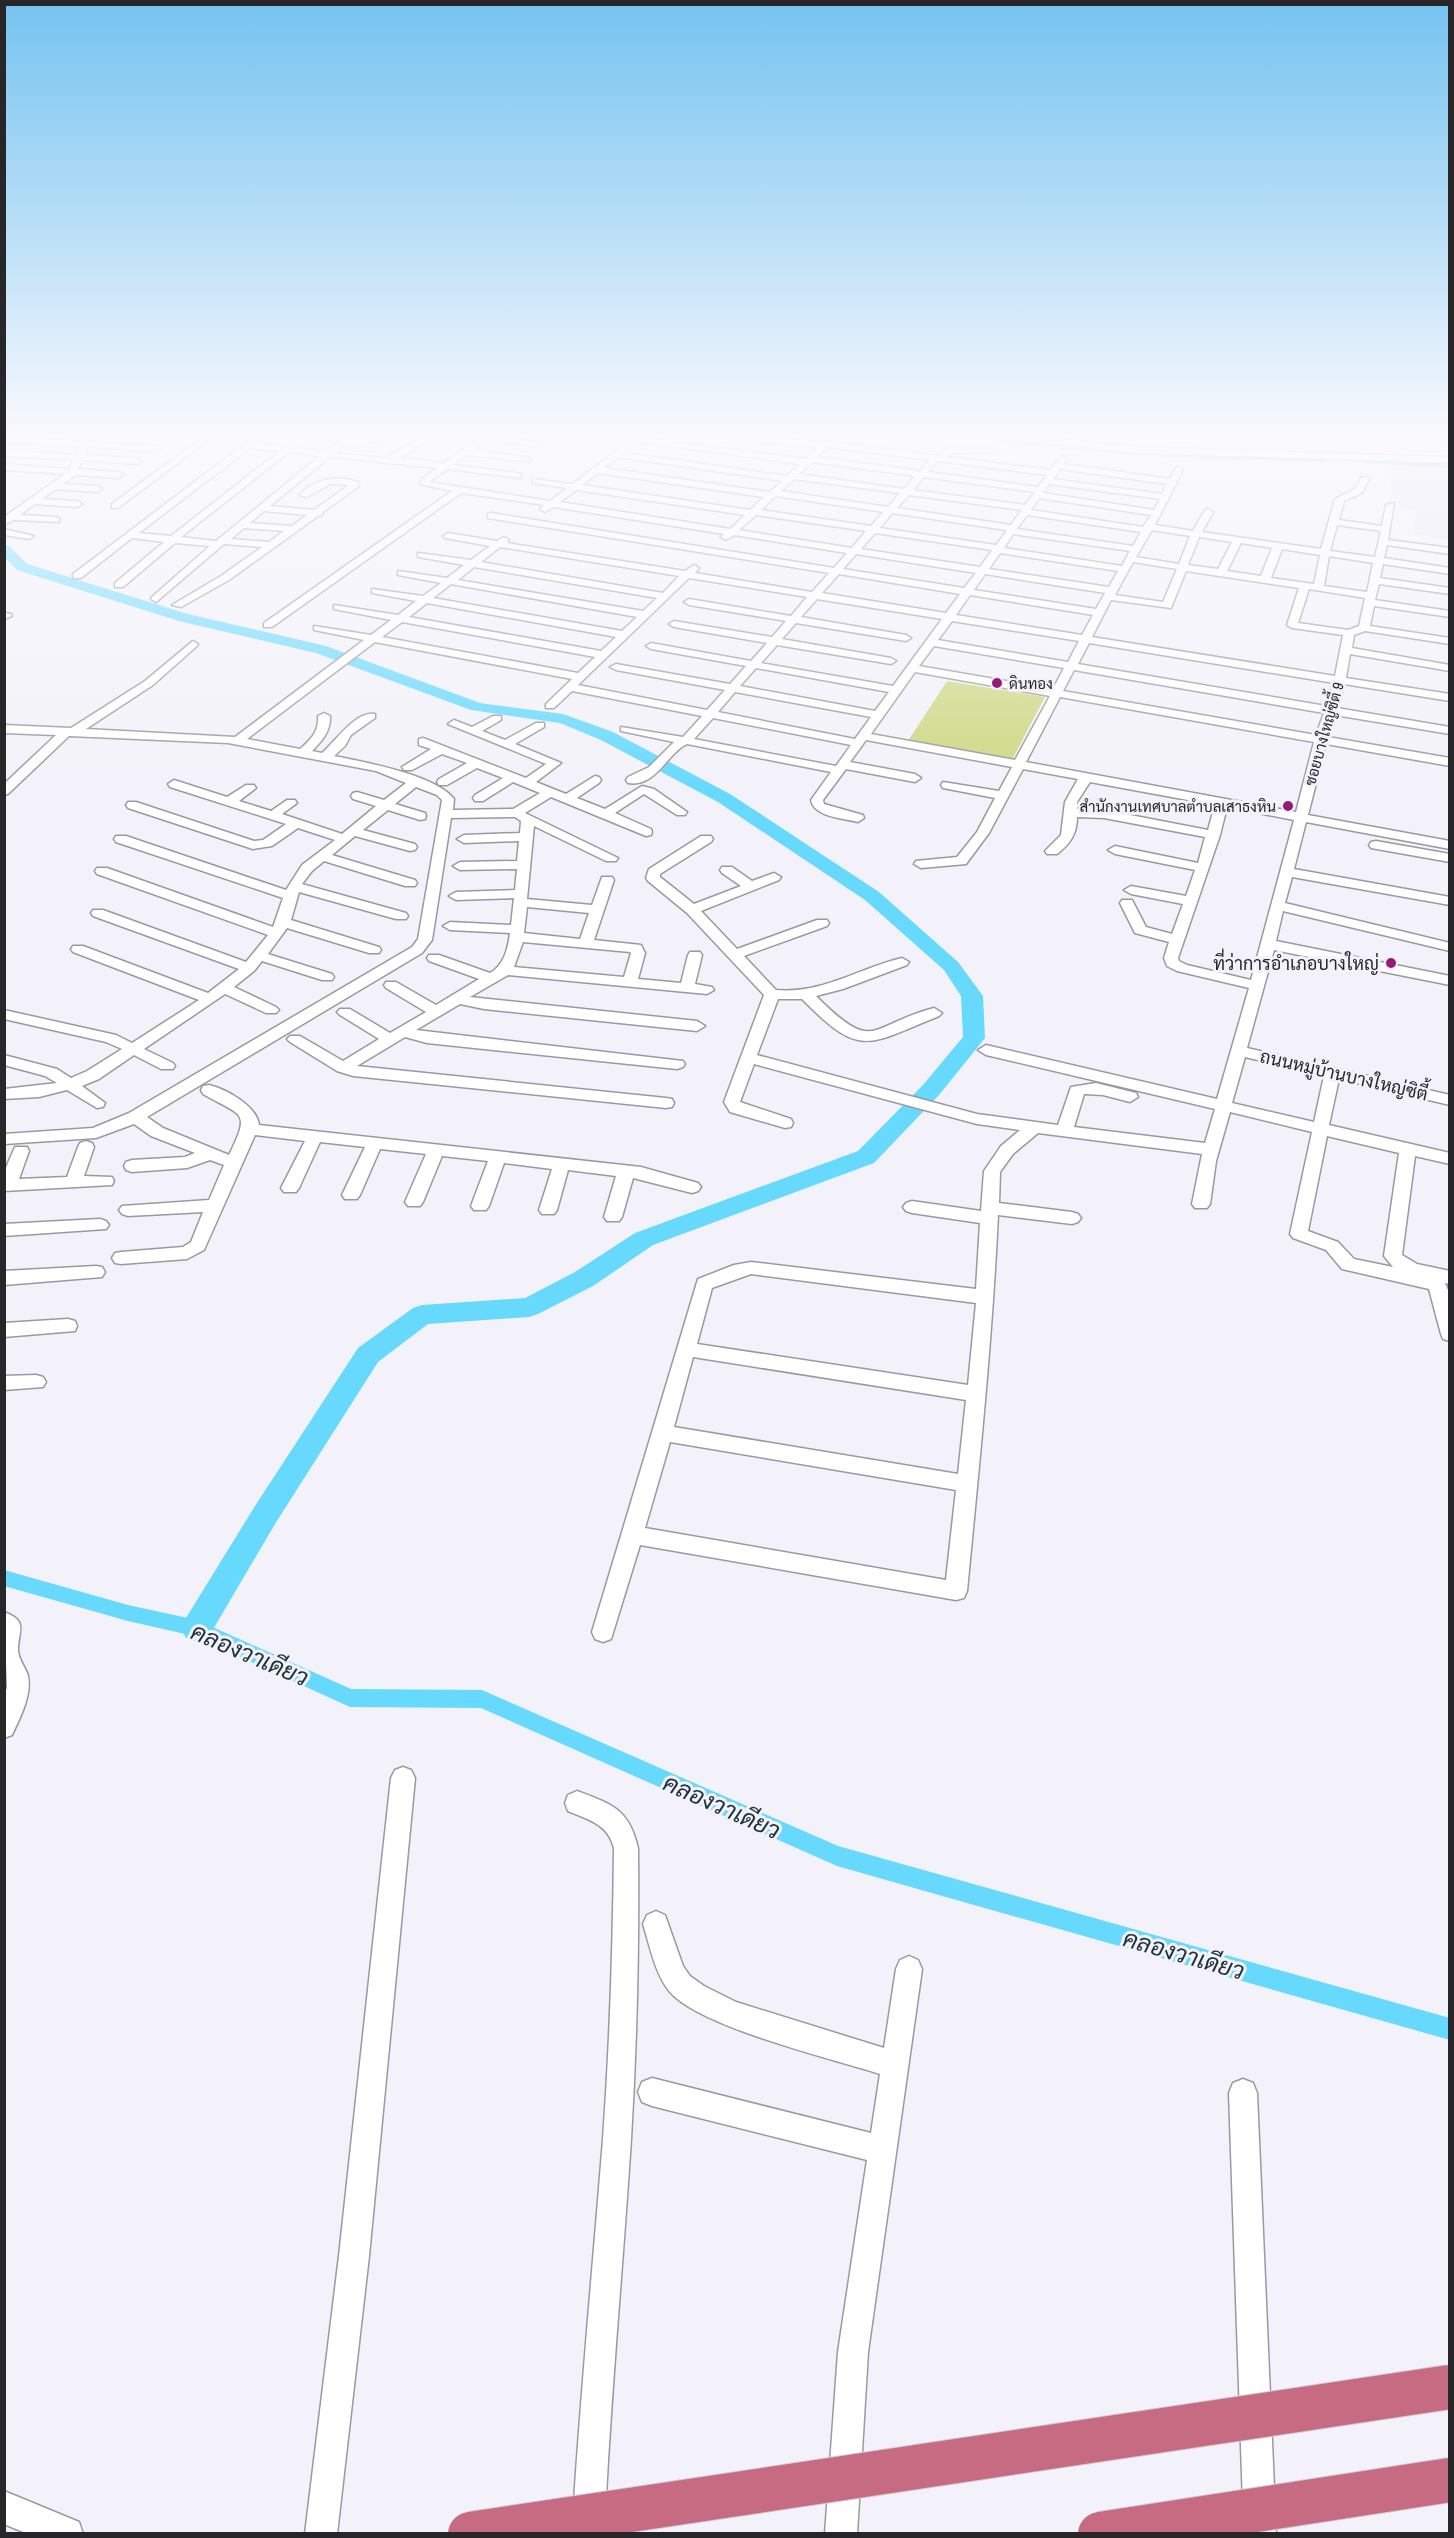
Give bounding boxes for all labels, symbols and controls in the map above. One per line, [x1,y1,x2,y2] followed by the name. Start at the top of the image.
[1009,673,1053,694] place label: ดินทอง
[990,676,1004,690] marker: ดินทอง
[1295,679,1349,788] street label: ซอยบางใหญ่ซิตี้ 9
[1080,796,1276,817] place label: สำนักงานเทศบาลตำบลเสาธงหิน
[1281,799,1295,813] marker: สำนักงานเทศบาลตำบลเสาธงหิน
[1213,948,1379,976] place label: ที่ว่าการอำเภอบางใหญ่
[1384,956,1398,970] marker: ที่ว่าการอำเภอบางใหญ่
[1257,1041,1432,1108] street label: ถนนหมู่บ้านบางใหญ่ซิตี้
[186,1615,314,1693] water label: คลองวาเดียว
[658,1766,786,1846] water label: คลองวาเดียว
[1120,1921,1248,1987] water label: คลองวาเดียว

